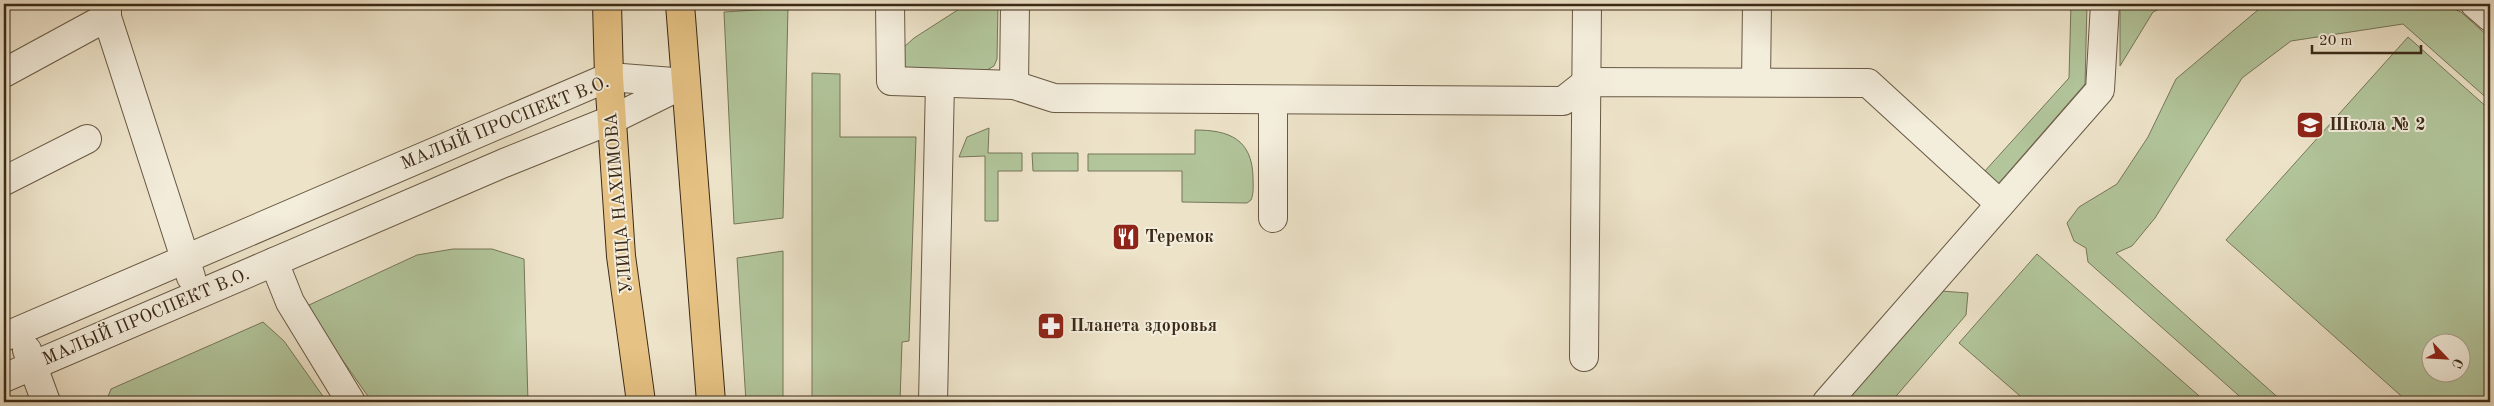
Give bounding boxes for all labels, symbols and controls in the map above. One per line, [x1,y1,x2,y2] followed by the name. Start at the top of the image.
[2312,22,2420,54] scale bar
[2319,34,2353,49] text: 20 m
[397,69,612,173] street label: МАЛЫЙ ПРОСПЕКТ В.О.
[2295,110,2325,140] school or university icon: Школа № 2
[602,111,636,294] street label: УЛИЦА НАХИМОВА
[2329,116,2426,134] place label: Школа № 2
[1111,222,1141,252] restaurant icon: Теремок
[1145,228,1214,246] place label: Теремок
[38,261,252,369] street label: МАЛЫЙ ПРОСПЕКТ В.О.
[1036,311,1066,341] pharmacy icon: Планета здоровья
[1070,317,1217,335] place label: Планета здоровья
[2422,334,2472,384] north arrow
[2449,356,2465,370] text: С

